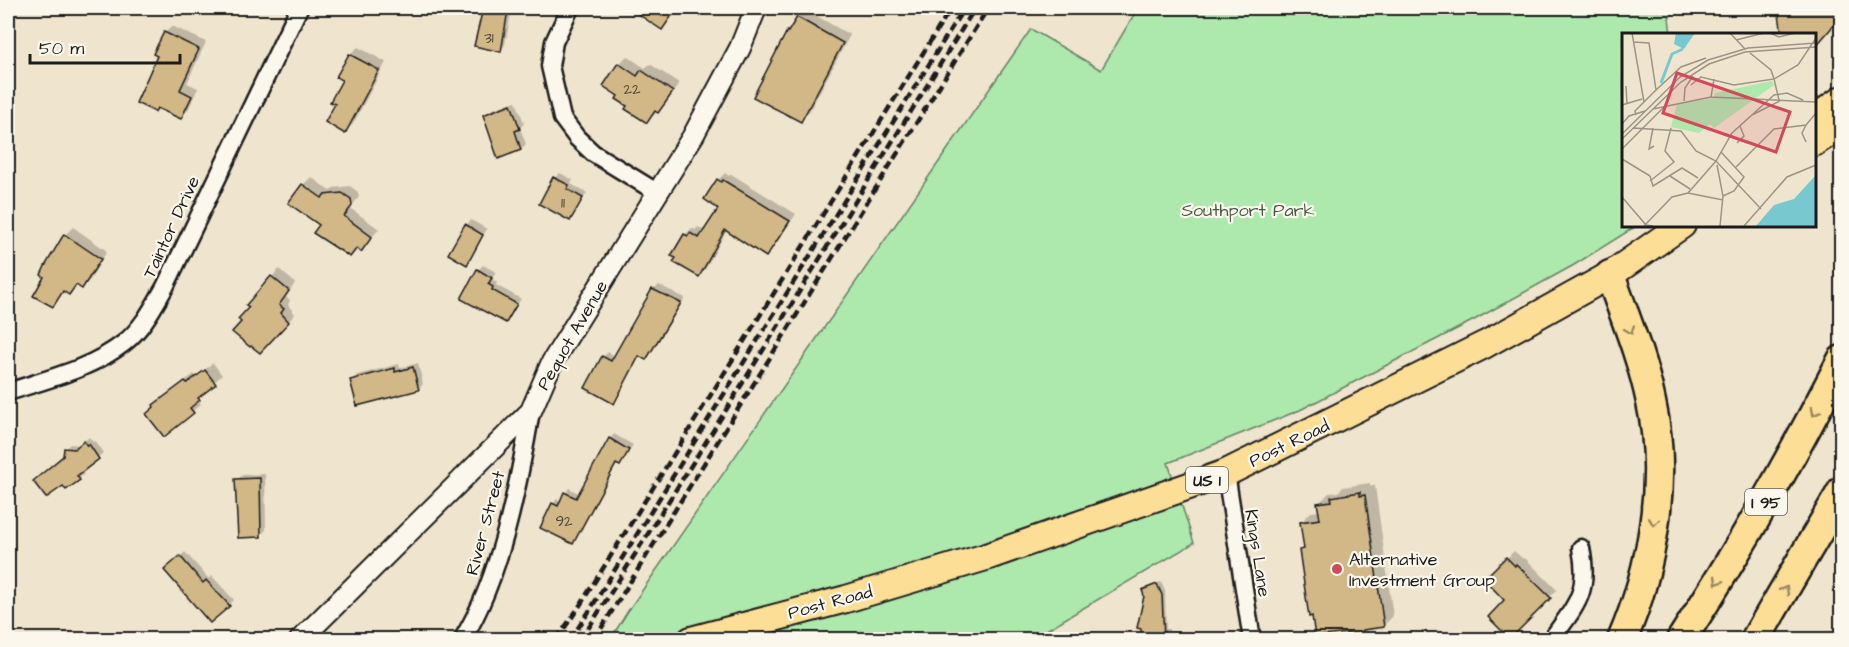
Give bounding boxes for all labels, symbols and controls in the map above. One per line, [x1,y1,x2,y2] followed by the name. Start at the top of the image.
[30,27,180,65] scale bar
[484,28,494,49] house number: 31
[1622,33,1816,226] inset map
[39,36,84,61] text: 50 m
[623,79,641,100] house number: 22
[137,172,206,282] street label: Taintor Drive
[561,193,565,214] house number: 11
[1181,198,1315,223] park label: Southport Park
[531,276,614,395] street label: Pequot Avenue
[1622,324,1635,335] one-way arrow
[1811,405,1822,416] one-way arrow
[1245,413,1334,474] street label: Post Road
[460,467,512,578] street label: River Street
[1186,467,1228,493] road number: US 1
[1745,489,1787,515] road number: I 95
[1237,507,1277,599] street label: Kings Lane
[555,511,573,532] house number: 92
[1648,517,1661,526] one-way arrow
[1349,547,1495,593] place label: Alternative Investment Group
[1330,562,1344,576] marker: Alternative Investment Group
[1714,575,1726,585] one-way arrow
[785,579,875,626] street label: Post Road
[1778,586,1789,596] one-way arrow

